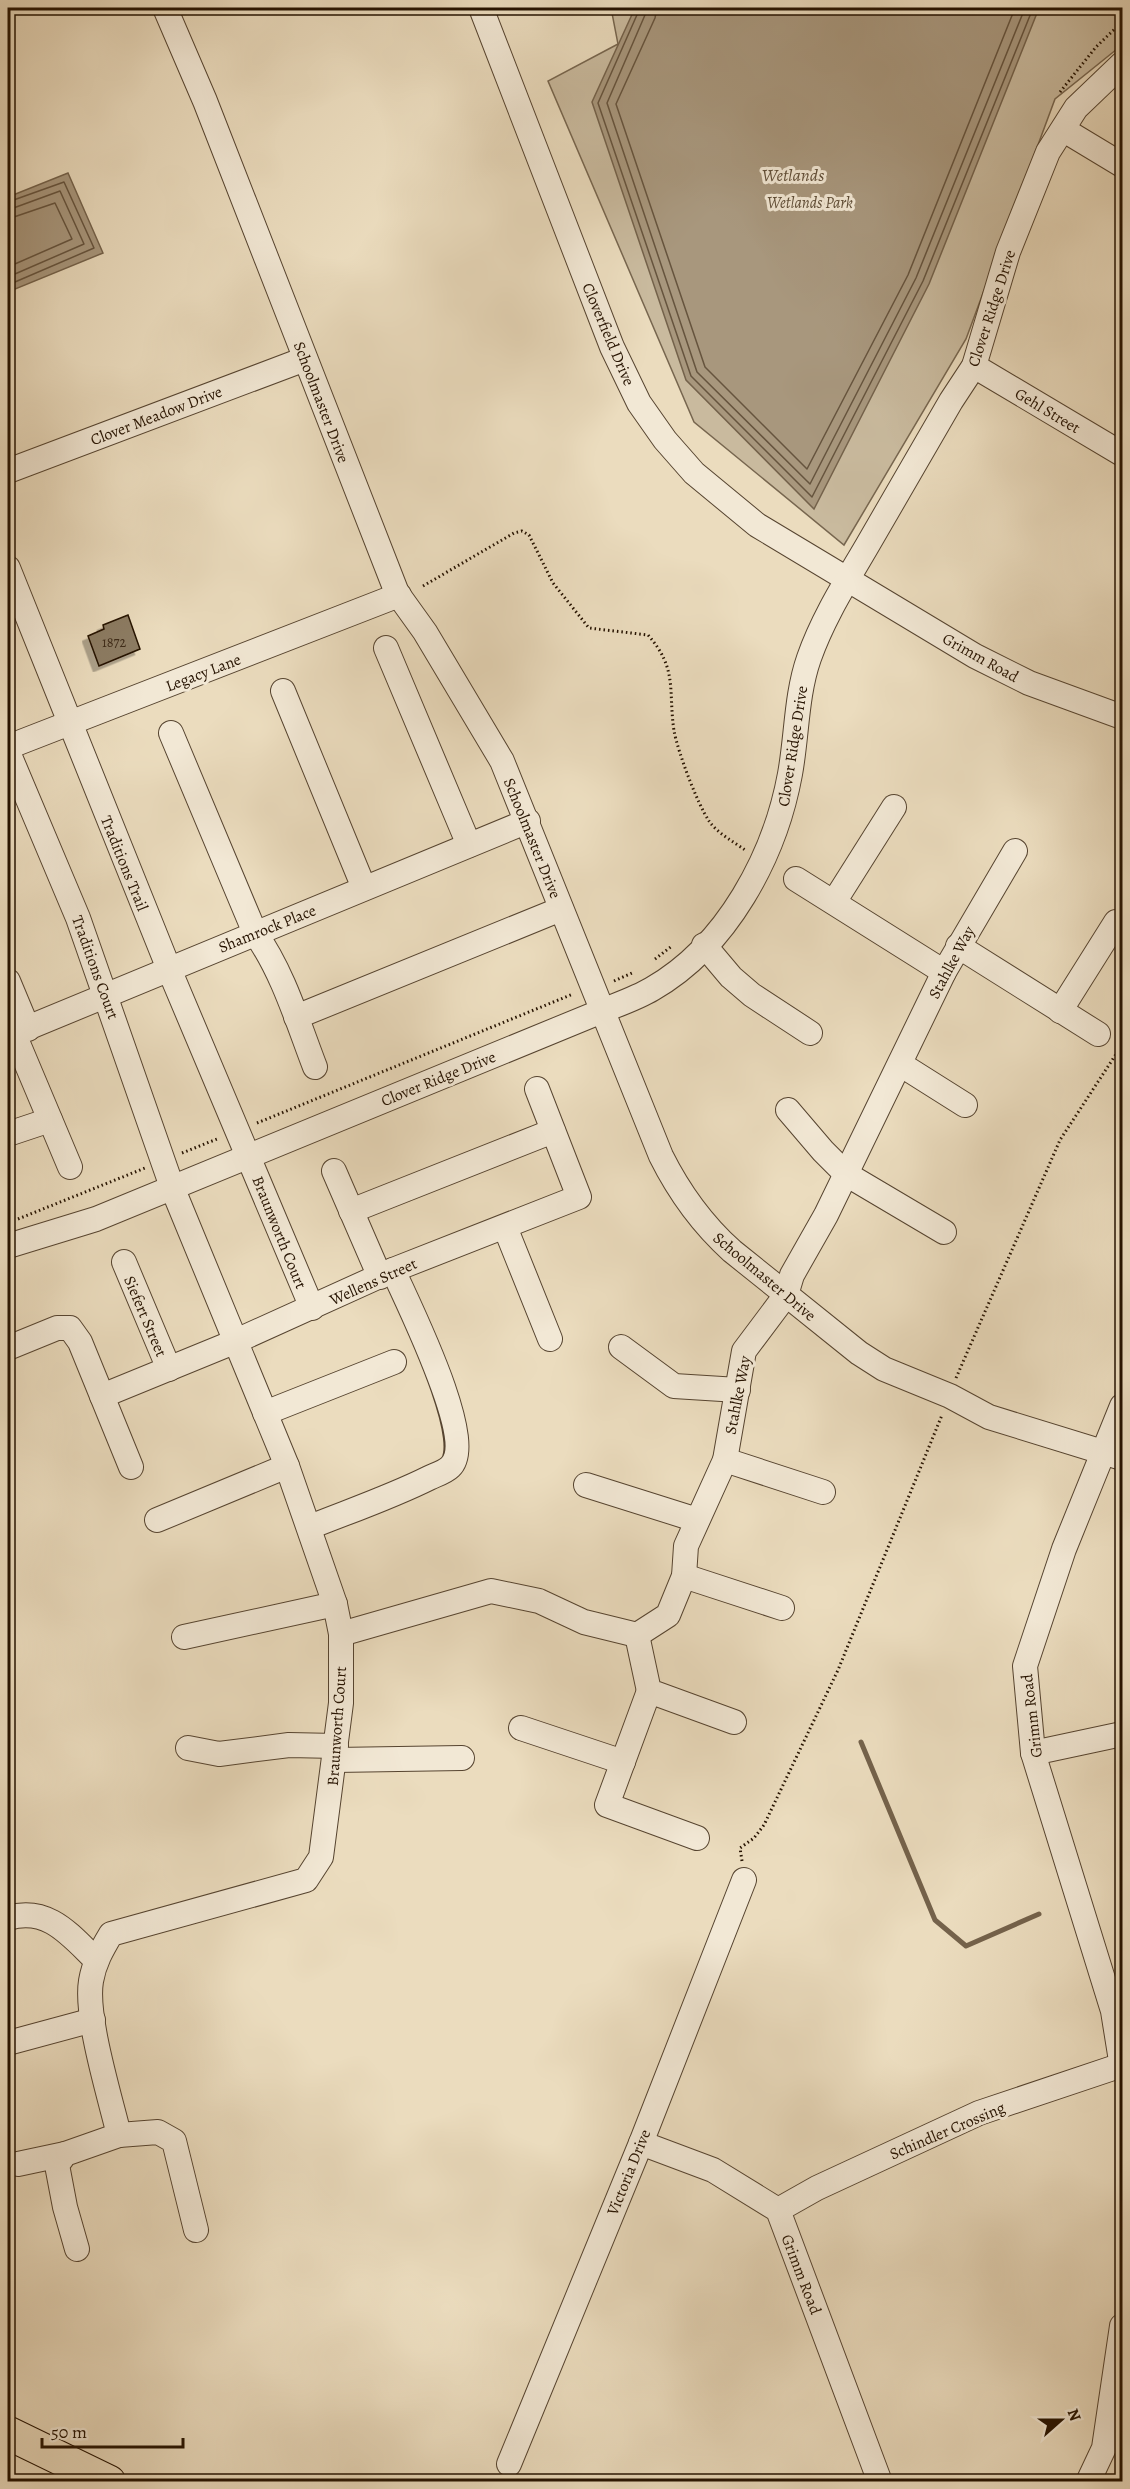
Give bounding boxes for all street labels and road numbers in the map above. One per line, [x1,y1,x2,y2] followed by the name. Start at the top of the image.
[963,247,1021,370] street label: Clover Ridge Drive
[576,279,640,389] street label: Cloverfield Drive
[288,339,354,466] street label: Schoolmaster Drive
[87,381,225,451] street label: Clover Meadow Drive
[1011,383,1084,439] street label: Gehl Street
[938,628,1023,688] street label: Grimm Road
[163,649,244,697] street label: Legacy Lane
[773,684,813,808] street label: Clover Ridge Drive
[498,775,566,902] street label: Schoolmaster Drive
[95,812,153,914] street label: Traditions Trail
[215,899,319,958] street label: Shamrock Place
[66,913,124,1022] street label: Traditions Court
[923,921,981,1003] street label: Stahlke Way
[378,1046,499,1112] street label: Clover Ridge Drive
[246,1173,312,1292] street label: Braunworth Court
[708,1227,821,1326] street label: Schoolmaster Drive
[325,1253,421,1311] street label: Wellens Street
[118,1272,172,1360] street label: Siefert Street
[720,1353,757,1436] street label: Stahlke Way
[322,1666,352,1787] street label: Braunworth Court
[1016,1672,1048,1759] street label: Grimm Road
[886,2097,1009,2165] street label: Schindler Crossing
[601,2126,656,2220] street label: Victoria Drive
[776,2231,827,2318] street label: Grimm Road

